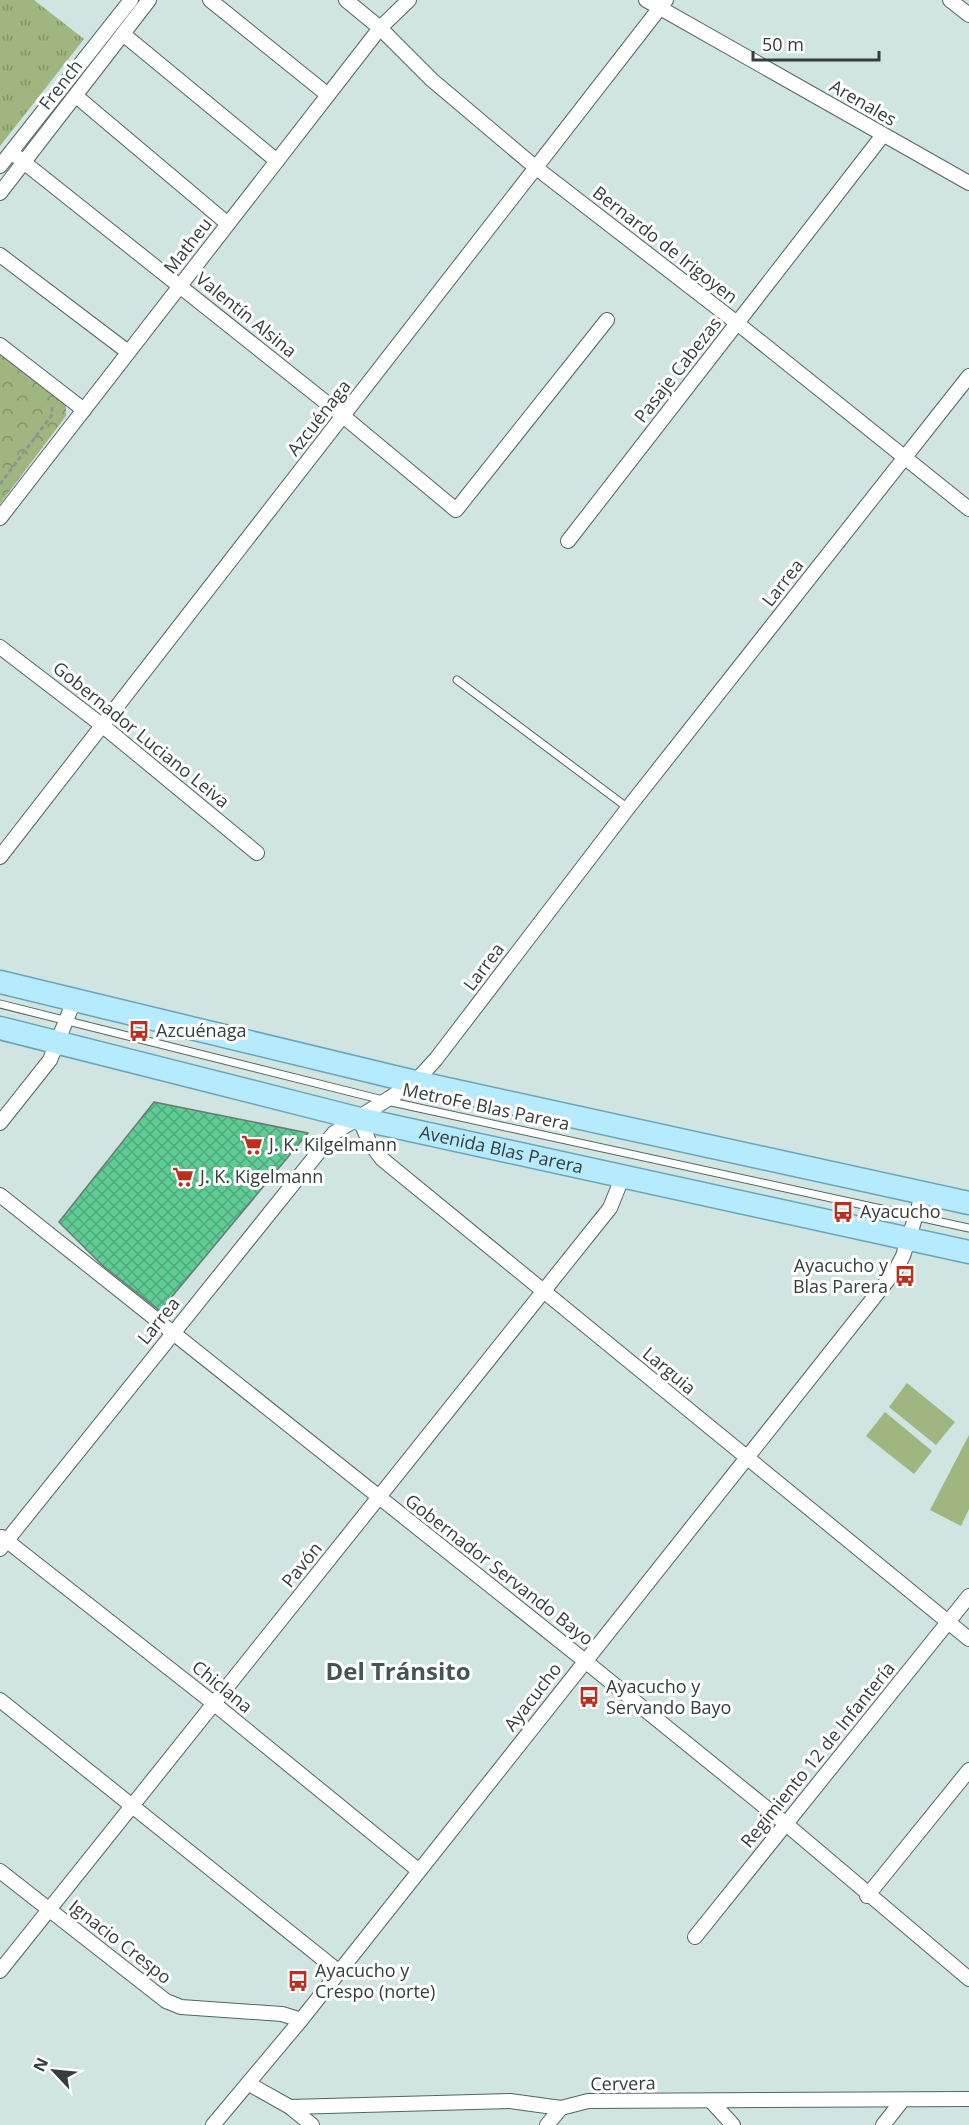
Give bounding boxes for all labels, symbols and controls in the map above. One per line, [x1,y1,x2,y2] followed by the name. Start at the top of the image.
[753,24,879,62] scale bar
[762,32,804,56] text: 50 m
[33,54,87,114] street label: French
[826,73,901,131] street label: Arenales
[588,180,743,308] street label: Bernardo de Irigoyen
[158,212,217,278] street label: Matheu
[191,266,302,362] street label: Valentín Alsina
[628,311,726,427] street label: Pasaje Cabezas
[281,374,355,460] street label: Azcuénaga
[756,554,808,611] street label: Larrea
[48,656,235,813] street label: Gobernador Luciano Leiva
[457,938,509,995] street label: Larrea
[156,1018,246,1042] place label: Azcuénaga
[127,1019,151,1043] bus stop icon: Azcuénaga
[401,1077,572,1135] street label: MetroFe Blas Parera
[417,1119,586,1178] street label: Avenida Blas Parera
[267,1132,397,1156] place label: J. K. Kilgelmann
[240,1133,264,1157] supermarket icon: J. K. Kilgelmann
[198,1164,323,1188] place label: J. K. Kigelmann
[171,1165,195,1189] supermarket icon: J. K. Kigelmann
[860,1199,941,1223] place label: Ayacucho
[831,1200,855,1224] bus stop icon: Ayacucho
[793,1253,889,1298] place label: Ayacucho y Blas Parera
[893,1264,917,1288] bus stop icon: Ayacucho y Blas Parera
[132,1292,185,1349] street label: Larrea
[638,1341,701,1399] street label: Larguia
[401,1488,599,1650] street label: Gobernador Servando Bayo
[276,1537,327,1592] street label: Pavón
[325,1654,471,1687] district label: Del Tránsito
[187,1655,258,1718] street label: Chiclana
[735,1656,900,1852] street label: Regimiento 12 de Infantería
[498,1657,566,1736] street label: Ayacucho
[606,1674,731,1719] place label: Ayacucho y Servando Bayo
[577,1685,601,1709] bus stop icon: Ayacucho y Servando Bayo
[64,1894,177,1989] street label: Ignacio Crespo
[315,1958,435,2003] place label: Ayacucho y Crespo (norte)
[286,1969,310,1993] bus stop icon: Ayacucho y Crespo (norte)
[24,2041,84,2101] north arrow
[28,2054,53,2075] text: N
[590,2070,656,2096] street label: Cervera

